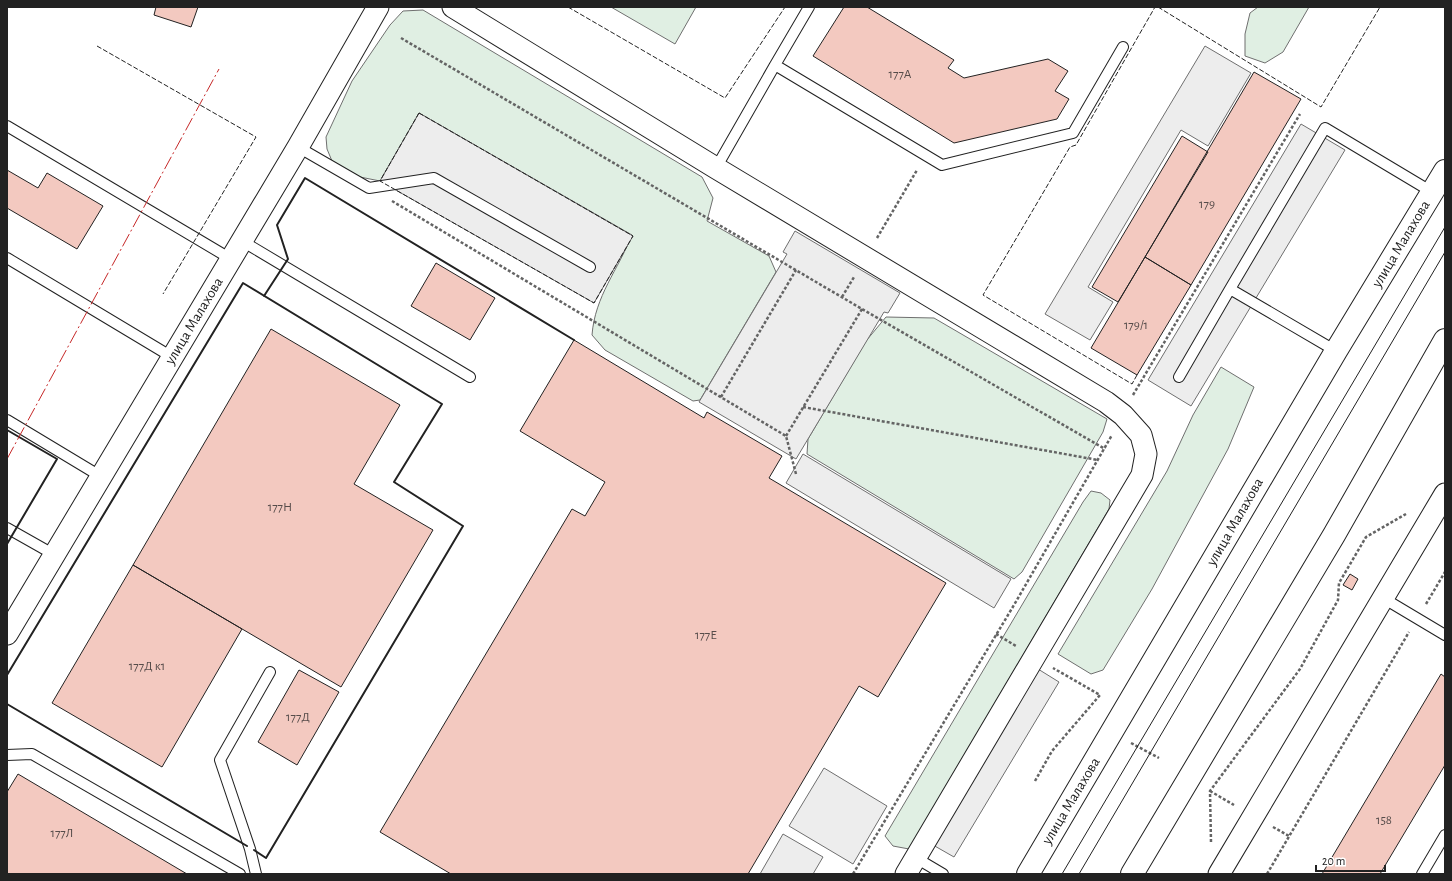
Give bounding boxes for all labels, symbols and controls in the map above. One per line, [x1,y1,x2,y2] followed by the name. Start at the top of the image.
[889,68,912,81] house number: 177А
[1199,198,1215,211] house number: 179
[1369,198,1433,291] street label: улица Малахова
[162,275,226,368] street label: улица Малахова
[1124,319,1148,332] house number: 179/1
[1203,476,1266,569] street label: улица Малахова
[268,501,292,514] house number: 177Н
[695,629,717,642] house number: 177Е
[129,660,165,673] house number: 177Д к1
[286,711,310,724] house number: 177Д
[1039,755,1103,848] street label: улица Малахова
[1376,814,1392,827] house number: 158
[50,827,74,840] house number: 177Л
[1316,847,1385,873] scale bar
[1322,855,1345,867] text: 20 m

